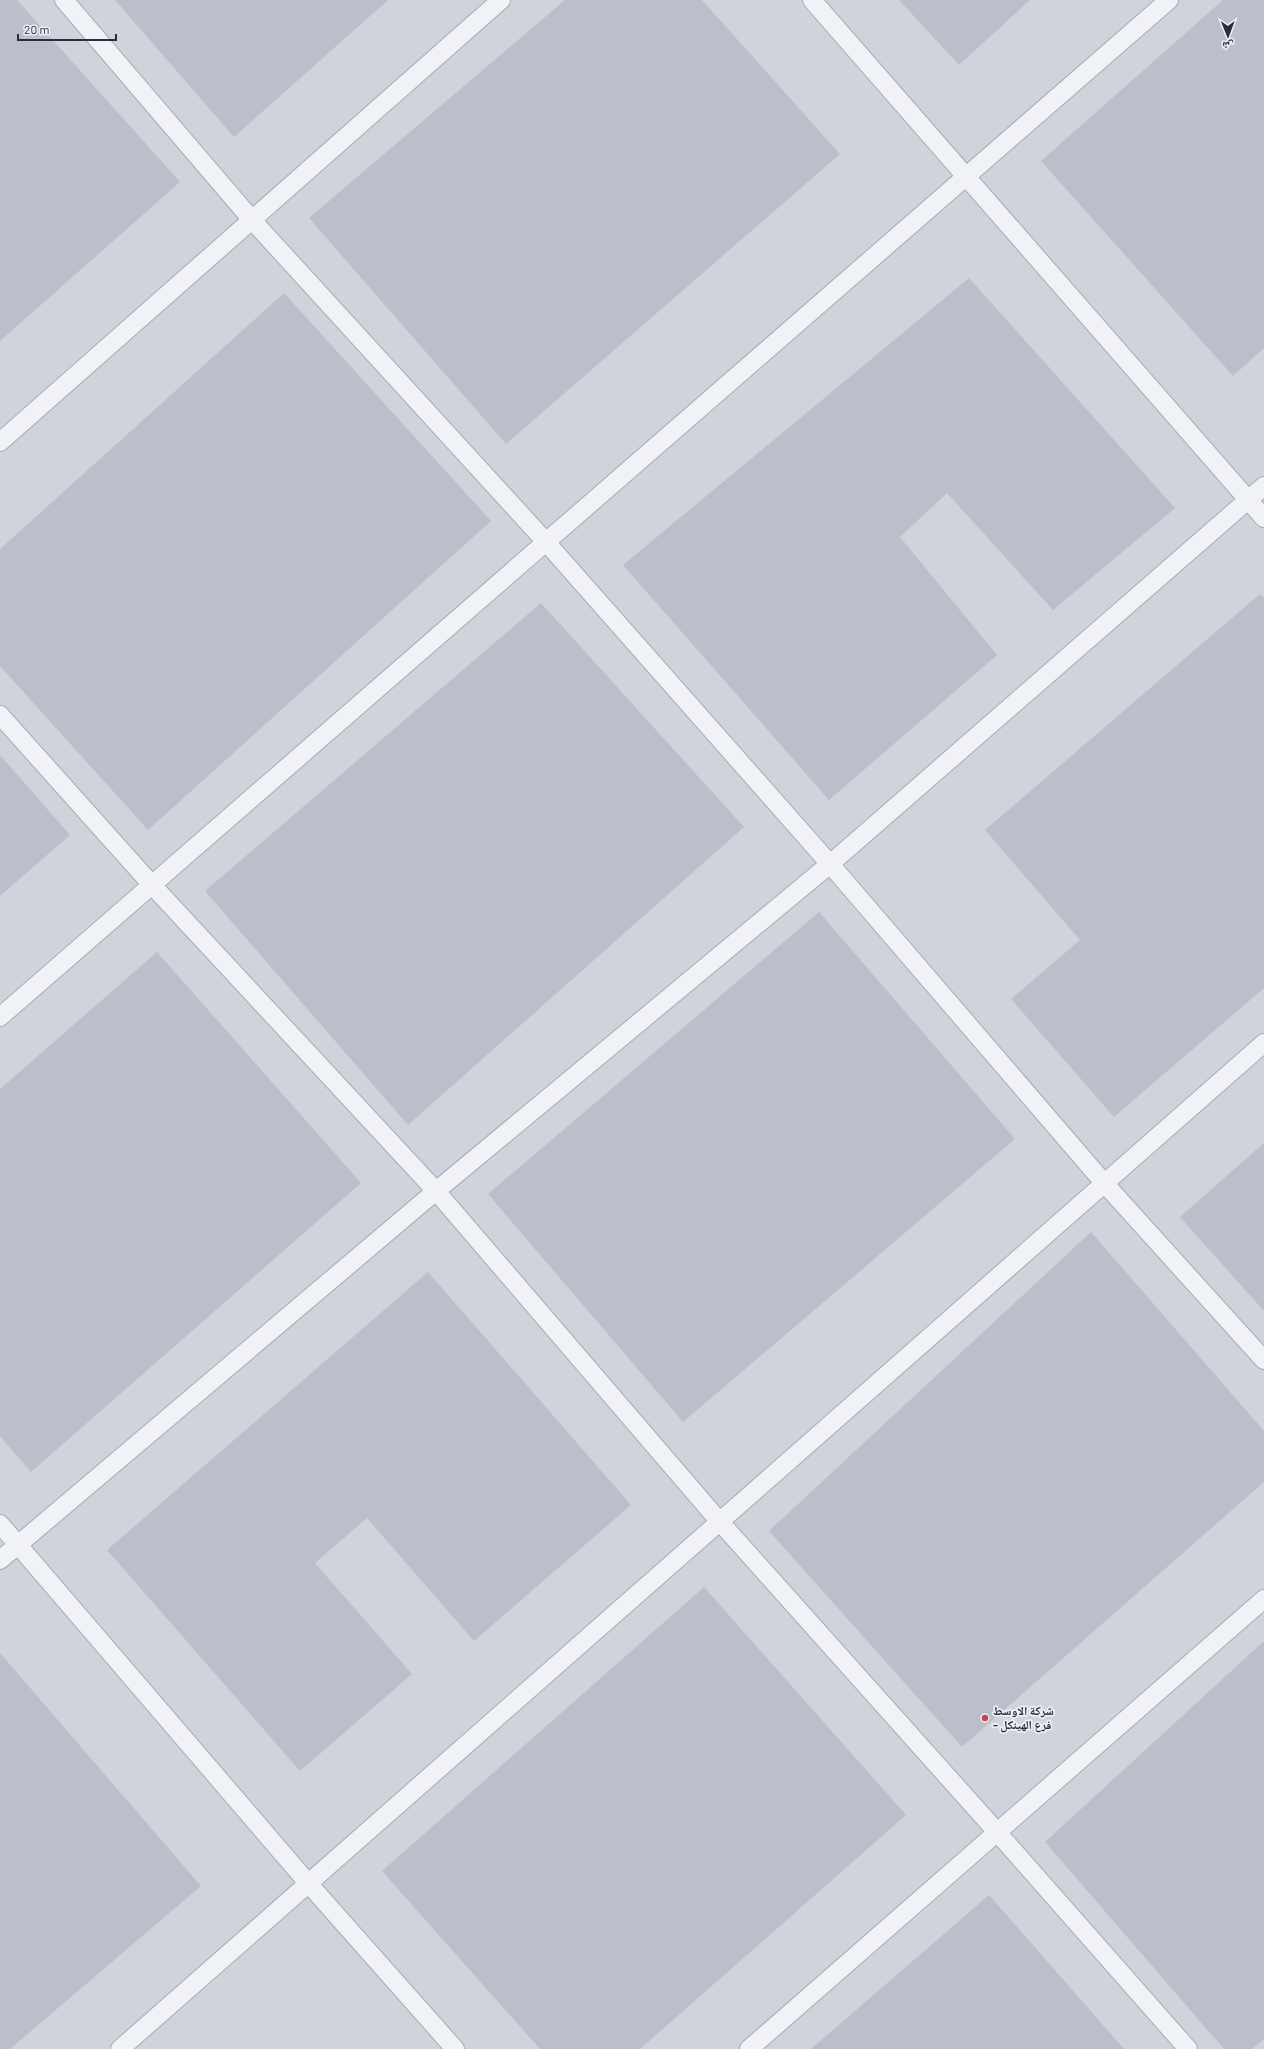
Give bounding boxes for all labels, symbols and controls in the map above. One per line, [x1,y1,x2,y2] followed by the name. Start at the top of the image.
[18,16,116,42] scale bar
[1208,16,1248,56] north arrow
[24,22,50,36] text: 20 m
[1222,38,1234,53] text: ش
[993,1703,1054,1733] place label: شركة الاوسط - فرع الهينكل
[980,1713,990,1723] marker: شركة الاوسط - فرع الهينكل

